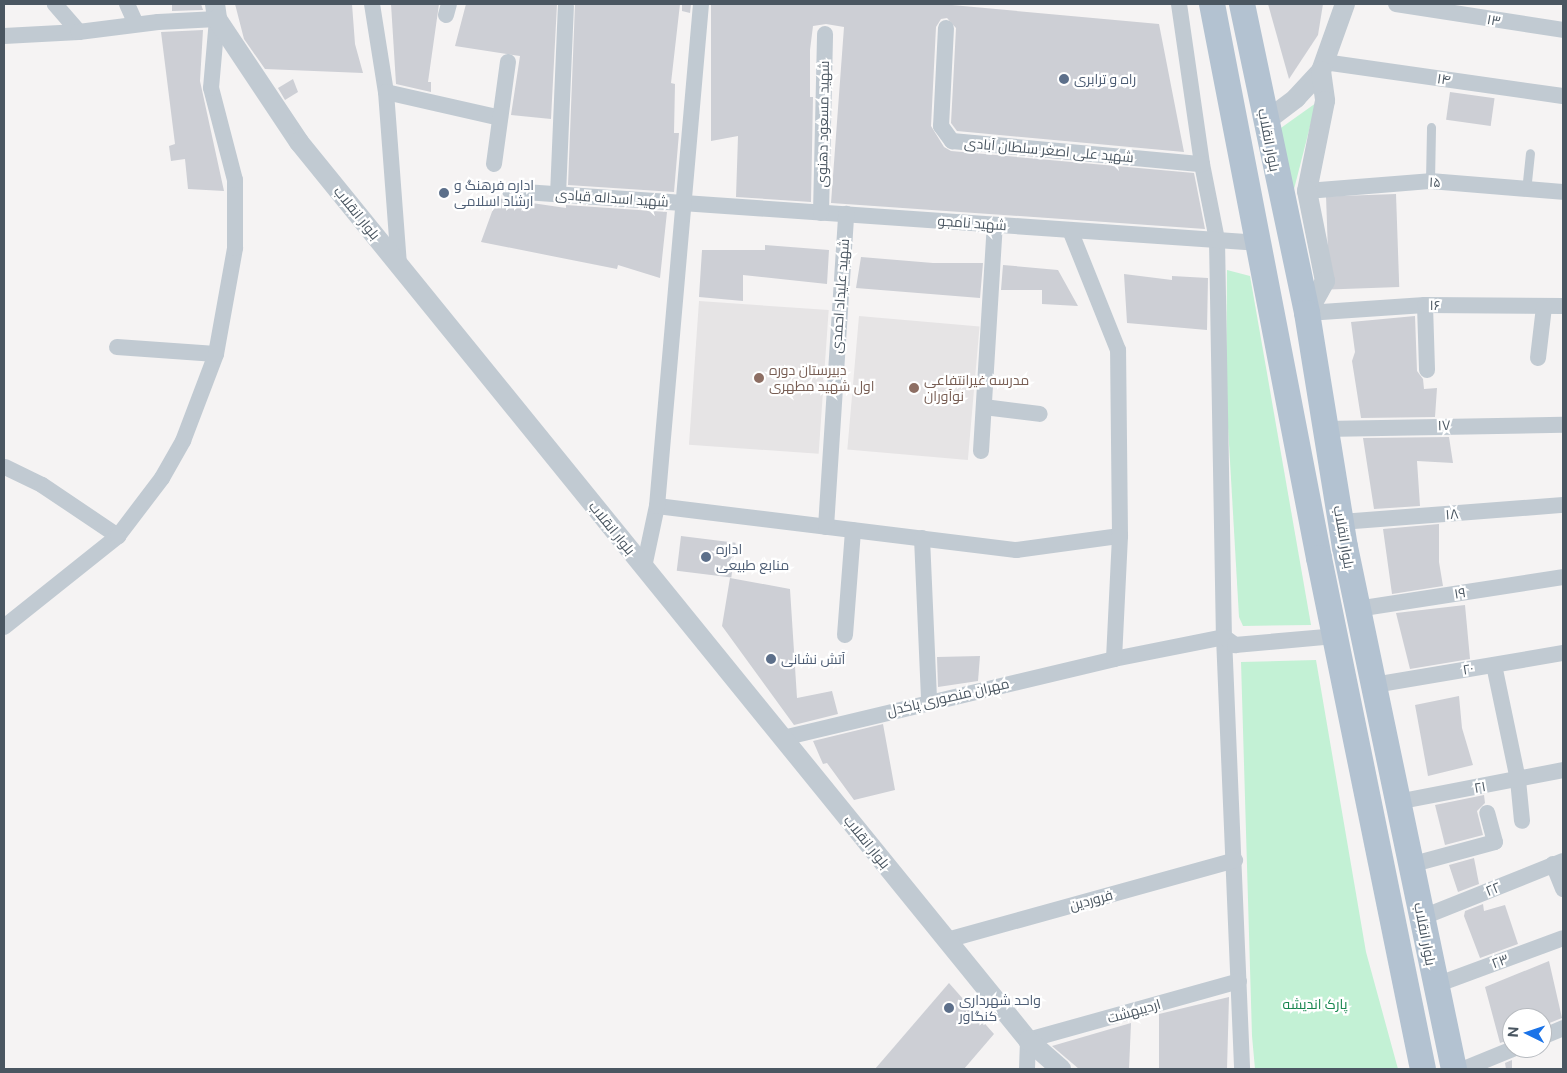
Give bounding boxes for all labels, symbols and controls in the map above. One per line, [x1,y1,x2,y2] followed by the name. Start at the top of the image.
[1486,11,1502,29] street label: ۱۳
[813,61,833,187] street label: شهید مسعود دهنوی
[1436,70,1452,88] street label: ۱۴
[1074,71,1136,87] place label: راه و ترابری
[1058,73,1070,85] marker: راه و ترابری
[1255,107,1283,173] street label: بلوار انقلاب
[964,134,1134,166] street label: شهید علی اصغر سلطان آبادی
[1429,173,1441,191] street label: ۱۵
[454,177,534,210] place label: اداره فرهنگ و ارشاد اسلامی
[330,183,384,243] street label: بلوار انقلاب
[555,186,669,210] street label: شهید اسداله قبادی
[438,187,450,199] marker: اداره فرهنگ و ارشاد اسلامی
[937,212,1007,234] street label: شهید نامجو
[828,238,852,354] street label: شهید علیداد احمدی
[1429,297,1441,313] street label: ۱۶
[769,362,874,394] place label: دبیرستان دوره اول شهید مطهری
[753,372,765,384] marker: دبیرستان دوره اول شهید مطهری
[924,372,1029,404] place label: مدرسه غیرانتفاعی نوآوران
[908,382,920,394] marker: مدرسه غیرانتفاعی نوآوران
[1437,416,1451,434] street label: ۱۷
[585,498,639,558] street label: بلوار انقلاب
[1330,504,1358,570] street label: بلوار انقلاب
[1445,505,1459,523] street label: ۱۸
[716,541,789,574] place label: اداره منابع طبیعی
[700,551,712,563] marker: اداره منابع طبیعی
[1453,584,1467,602] street label: ۱۹
[781,651,845,667] place label: آتش نشانی
[765,653,777,665] marker: آتش نشانی
[1461,660,1475,678] street label: ۲۰
[885,675,1011,719] street label: مهران منصوری پاکدل
[1473,778,1487,796] street label: ۲۱
[840,812,894,872] street label: بلوار انقلاب
[1483,878,1503,900] street label: ۲۲
[1067,886,1115,914] street label: فروردین
[1411,901,1439,967] street label: بلوار انقلاب
[1489,950,1511,972] street label: ۲۳
[959,992,1041,1024] place label: واحد شهرداری کنگاور
[1105,995,1163,1027] street label: اردیبهشت
[1283,996,1347,1012] park label: پارک اندیشه
[943,1002,955,1014] marker: واحد شهرداری کنگاور
[1502,1008,1552,1058] north arrow
[1505,1026,1521,1038] text: N

